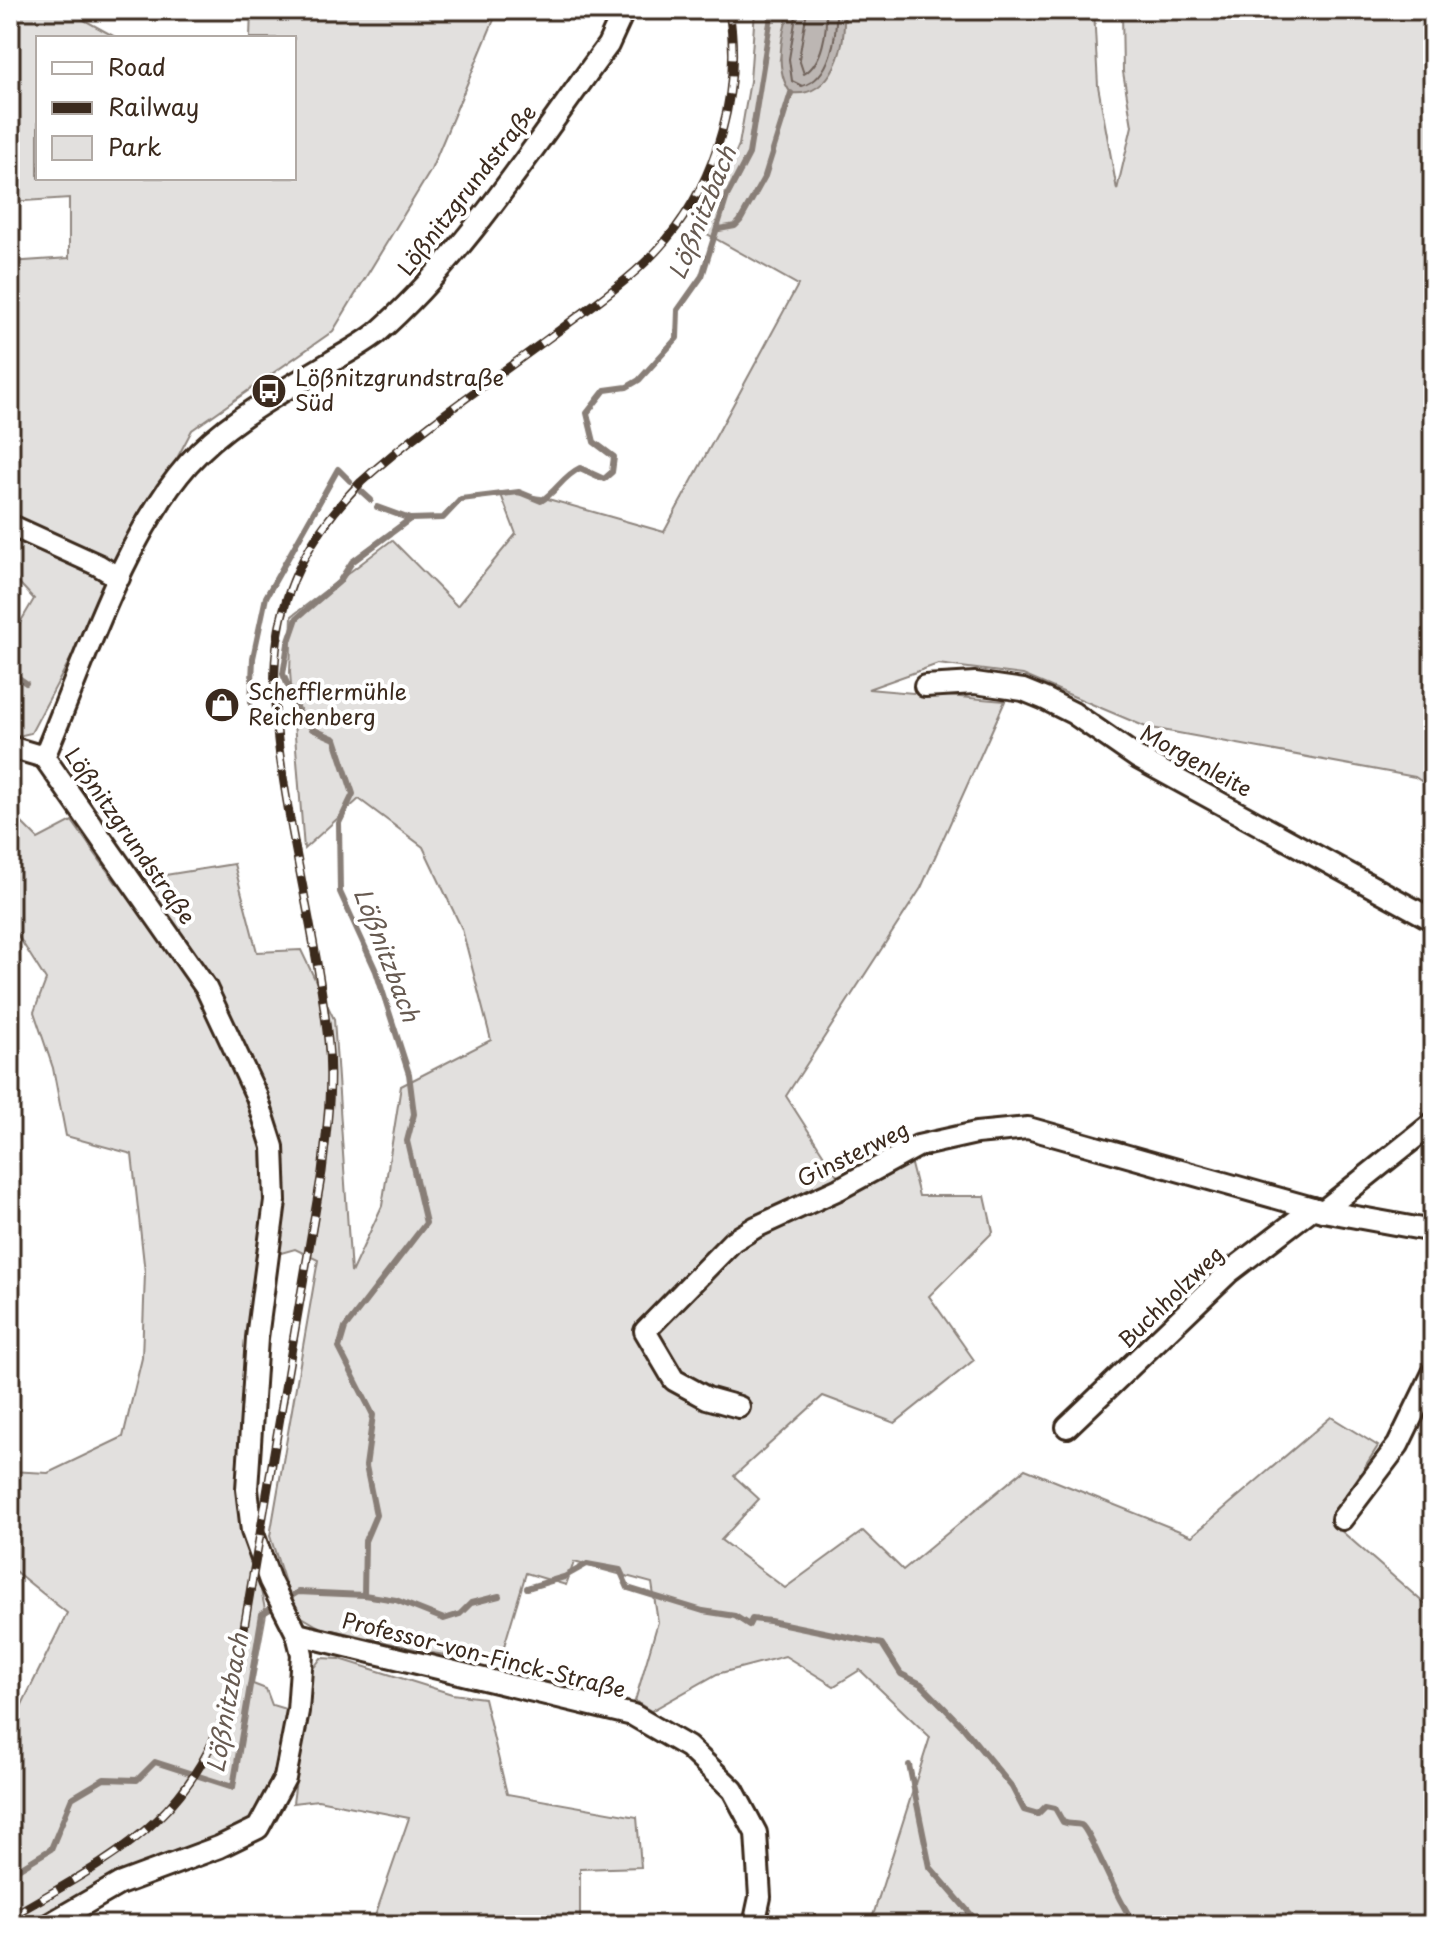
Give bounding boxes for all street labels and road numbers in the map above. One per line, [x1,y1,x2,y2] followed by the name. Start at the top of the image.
[388,96,543,282] street label: Lößnitzgrundstraße
[1135,715,1259,804] street label: Morgenleite
[58,740,205,930] street label: Lößnitzgrundstraße
[791,1111,914,1194] street label: Ginsterweg
[1110,1237,1230,1355] street label: Buchholzweg
[339,1602,630,1705] street label: Professor-von-Finck-Straße

